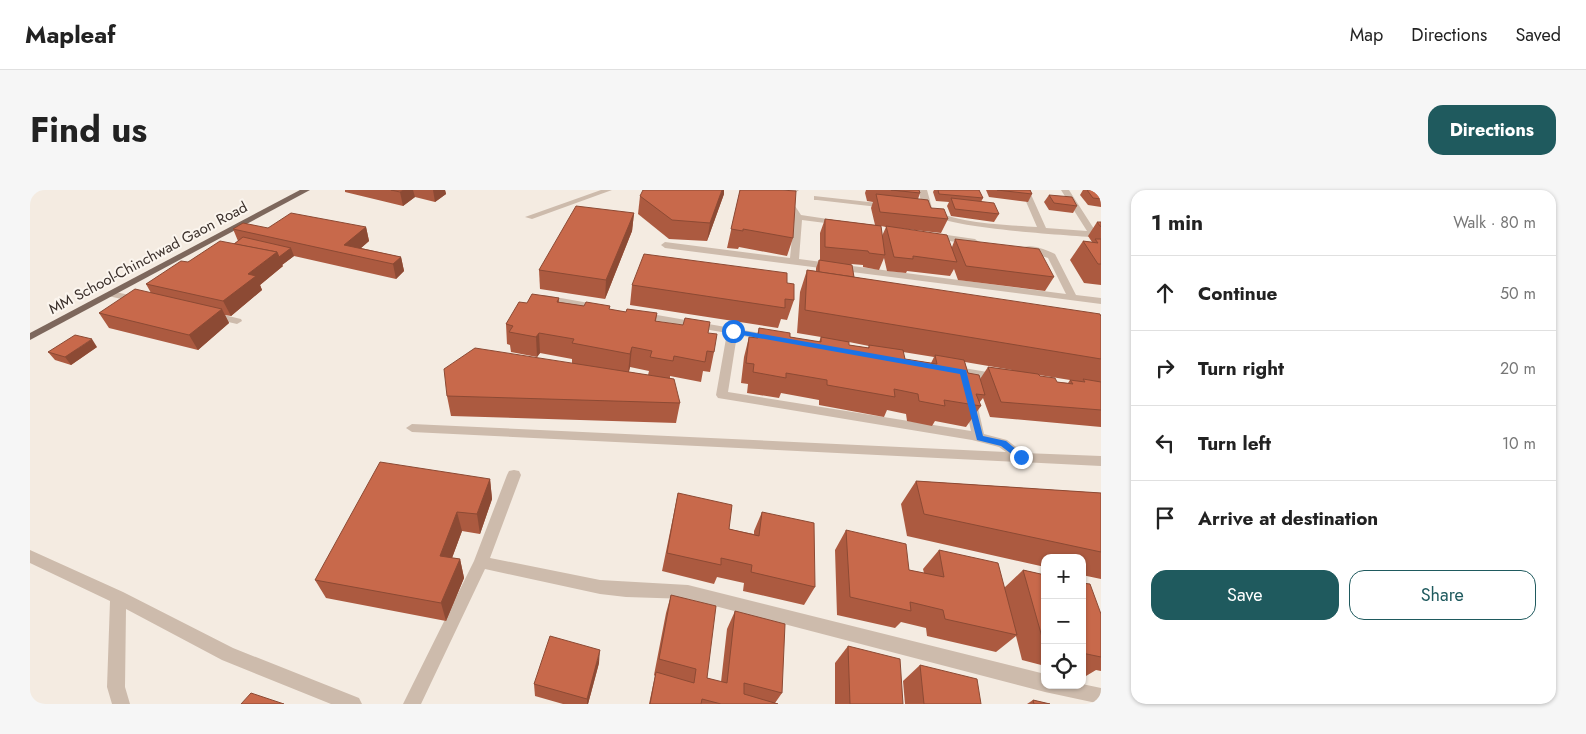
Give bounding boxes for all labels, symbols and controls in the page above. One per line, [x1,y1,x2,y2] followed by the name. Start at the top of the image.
[25,17,116,52] text: Mapleaf
[1350,22,1383,48] text: Map
[1411,22,1487,48] text: Directions
[1515,22,1561,48] text: Saved
[30,105,147,155] text: Find us
[1428,105,1556,155] button: Directions
[45,196,251,320] street label: MM School-Chinchwad Gaon Road
[1151,208,1203,238] text: 1 min
[1453,211,1536,234] text: Walk · 80 m
[1151,279,1179,307] icon: ahead
[1198,280,1277,307] text: Continue
[1500,282,1536,305] text: 50 m
[722,320,745,343] route start
[1151,354,1179,382] icon: right
[1198,355,1284,382] text: Turn right
[1500,357,1536,380] text: 20 m
[1151,429,1179,457] icon: left
[1198,430,1271,457] text: Turn left
[1502,432,1536,455] text: 10 m
[1010,446,1033,469] route end
[1151,504,1179,532] icon: arrive
[1198,505,1378,532] text: Arrive at destination
[1041,554,1086,689] map controls
[1041,554,1086,599] button: +
[1151,570,1339,620] button: Save
[1349,570,1536,620] button: Share
[1041,599,1086,644] button: −
[1041,644,1086,689] button: locate

